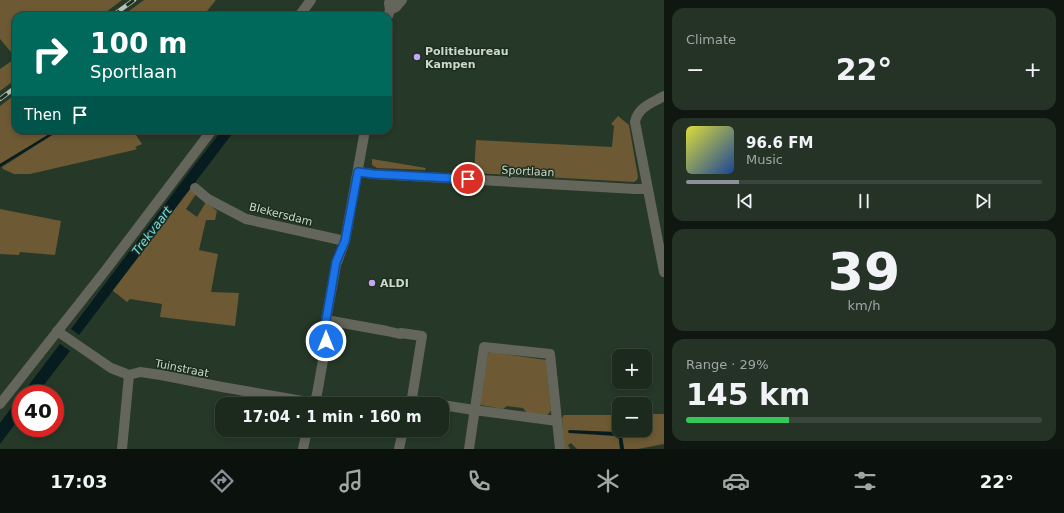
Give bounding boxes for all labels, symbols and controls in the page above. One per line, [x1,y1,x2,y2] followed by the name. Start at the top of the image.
[90,27,187,60] text: 100 m
[24,28,76,80] icon: right
[686,32,736,47] text: Climate
[425,45,509,71] place label: Politiebureau Kampen
[412,52,422,62] marker: Politiebureau Kampen
[836,52,892,87] text: 22°
[686,57,704,82] text: −
[1024,57,1042,82] text: +
[90,61,177,82] text: Sportlaan
[69,104,91,126] icon: arrive
[24,106,61,124] text: Then
[746,134,813,152] text: 96.6 FM
[746,152,783,167] text: Music
[451,162,485,196] pin
[501,164,555,179] street label: Sportlaan
[457,168,479,190] icon: arrive
[734,190,756,212] icon: previous
[853,190,875,212] icon: pause
[972,190,994,212] icon: next
[248,200,314,229] street label: Blekersdam
[129,203,176,258] water label: Trekvaart
[828,242,900,302] text: 39
[380,277,409,290] place label: ALDI
[367,278,377,288] marker: ALDI
[848,298,880,313] text: km/h
[305,320,347,362] position arrow
[612,349,652,437] map controls
[612,349,652,389] button: +
[153,357,211,380] street label: Tuinstraat
[686,357,769,372] text: Range · 29%
[686,377,810,412] text: 145 km
[12,385,64,437] speed limit sign: 40
[612,397,652,437] button: −
[242,408,422,426] text: 17:04 · 1 min · 160 m
[208,467,236,495] icon: directions
[337,467,365,495] icon: music
[465,467,493,495] icon: phone
[594,467,622,495] icon: climate
[722,467,750,495] icon: car
[851,467,879,495] icon: filters
[50,471,108,492] text: 17:03
[980,471,1014,492] text: 22°

